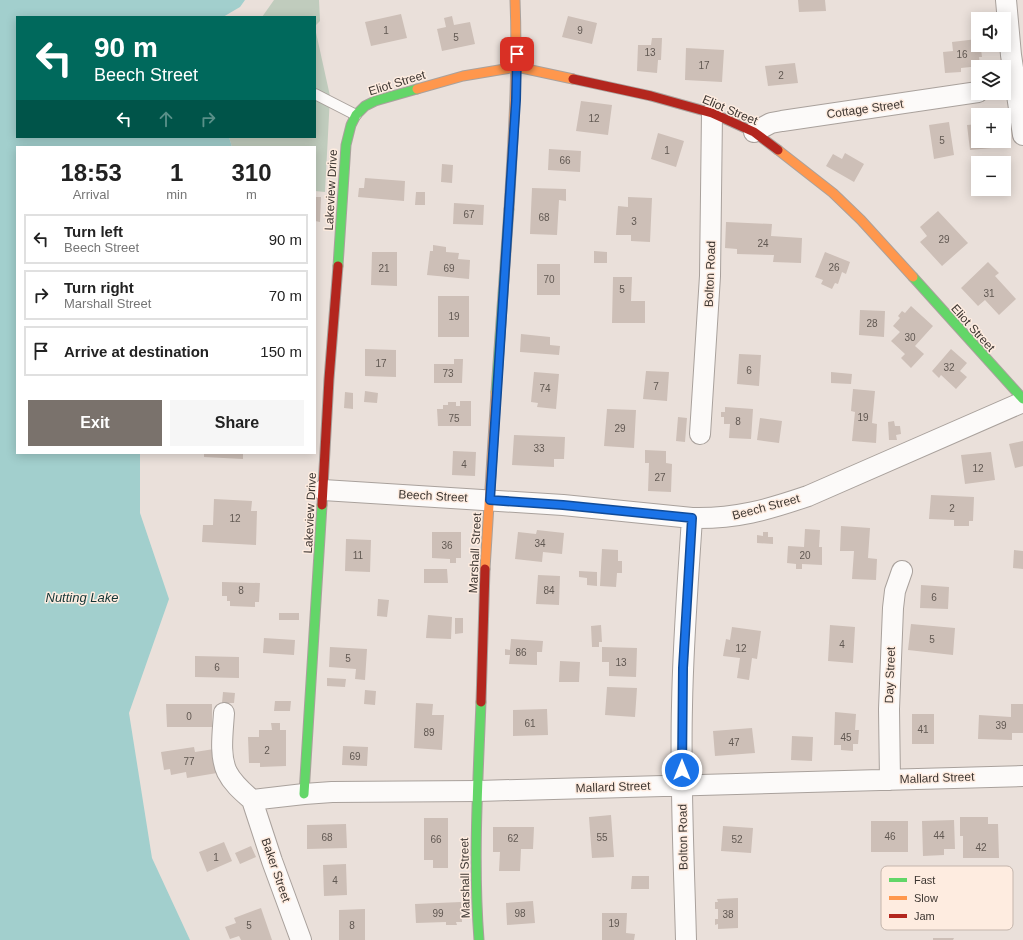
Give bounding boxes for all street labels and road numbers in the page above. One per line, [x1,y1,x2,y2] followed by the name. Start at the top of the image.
[367,68,428,98] street label: Eliot Street
[700,92,760,128] street label: Eliot Street
[826,97,905,121] street label: Cottage Street
[322,149,340,231] street label: Lakeview Drive
[702,241,718,307] street label: Bolton Road
[948,302,998,355] street label: Eliot Street
[301,472,319,554] street label: Lakeview Drive
[398,487,469,505] street label: Beech Street
[731,491,802,523] street label: Beech Street
[466,512,484,594] street label: Marshall Street
[882,646,898,704] street label: Day Street
[899,770,975,786] street label: Mallard Street
[575,779,651,795] street label: Mallard Street
[675,804,691,870] street label: Bolton Road
[259,836,294,904] street label: Baker Street
[457,837,473,918] street label: Marshall Street

